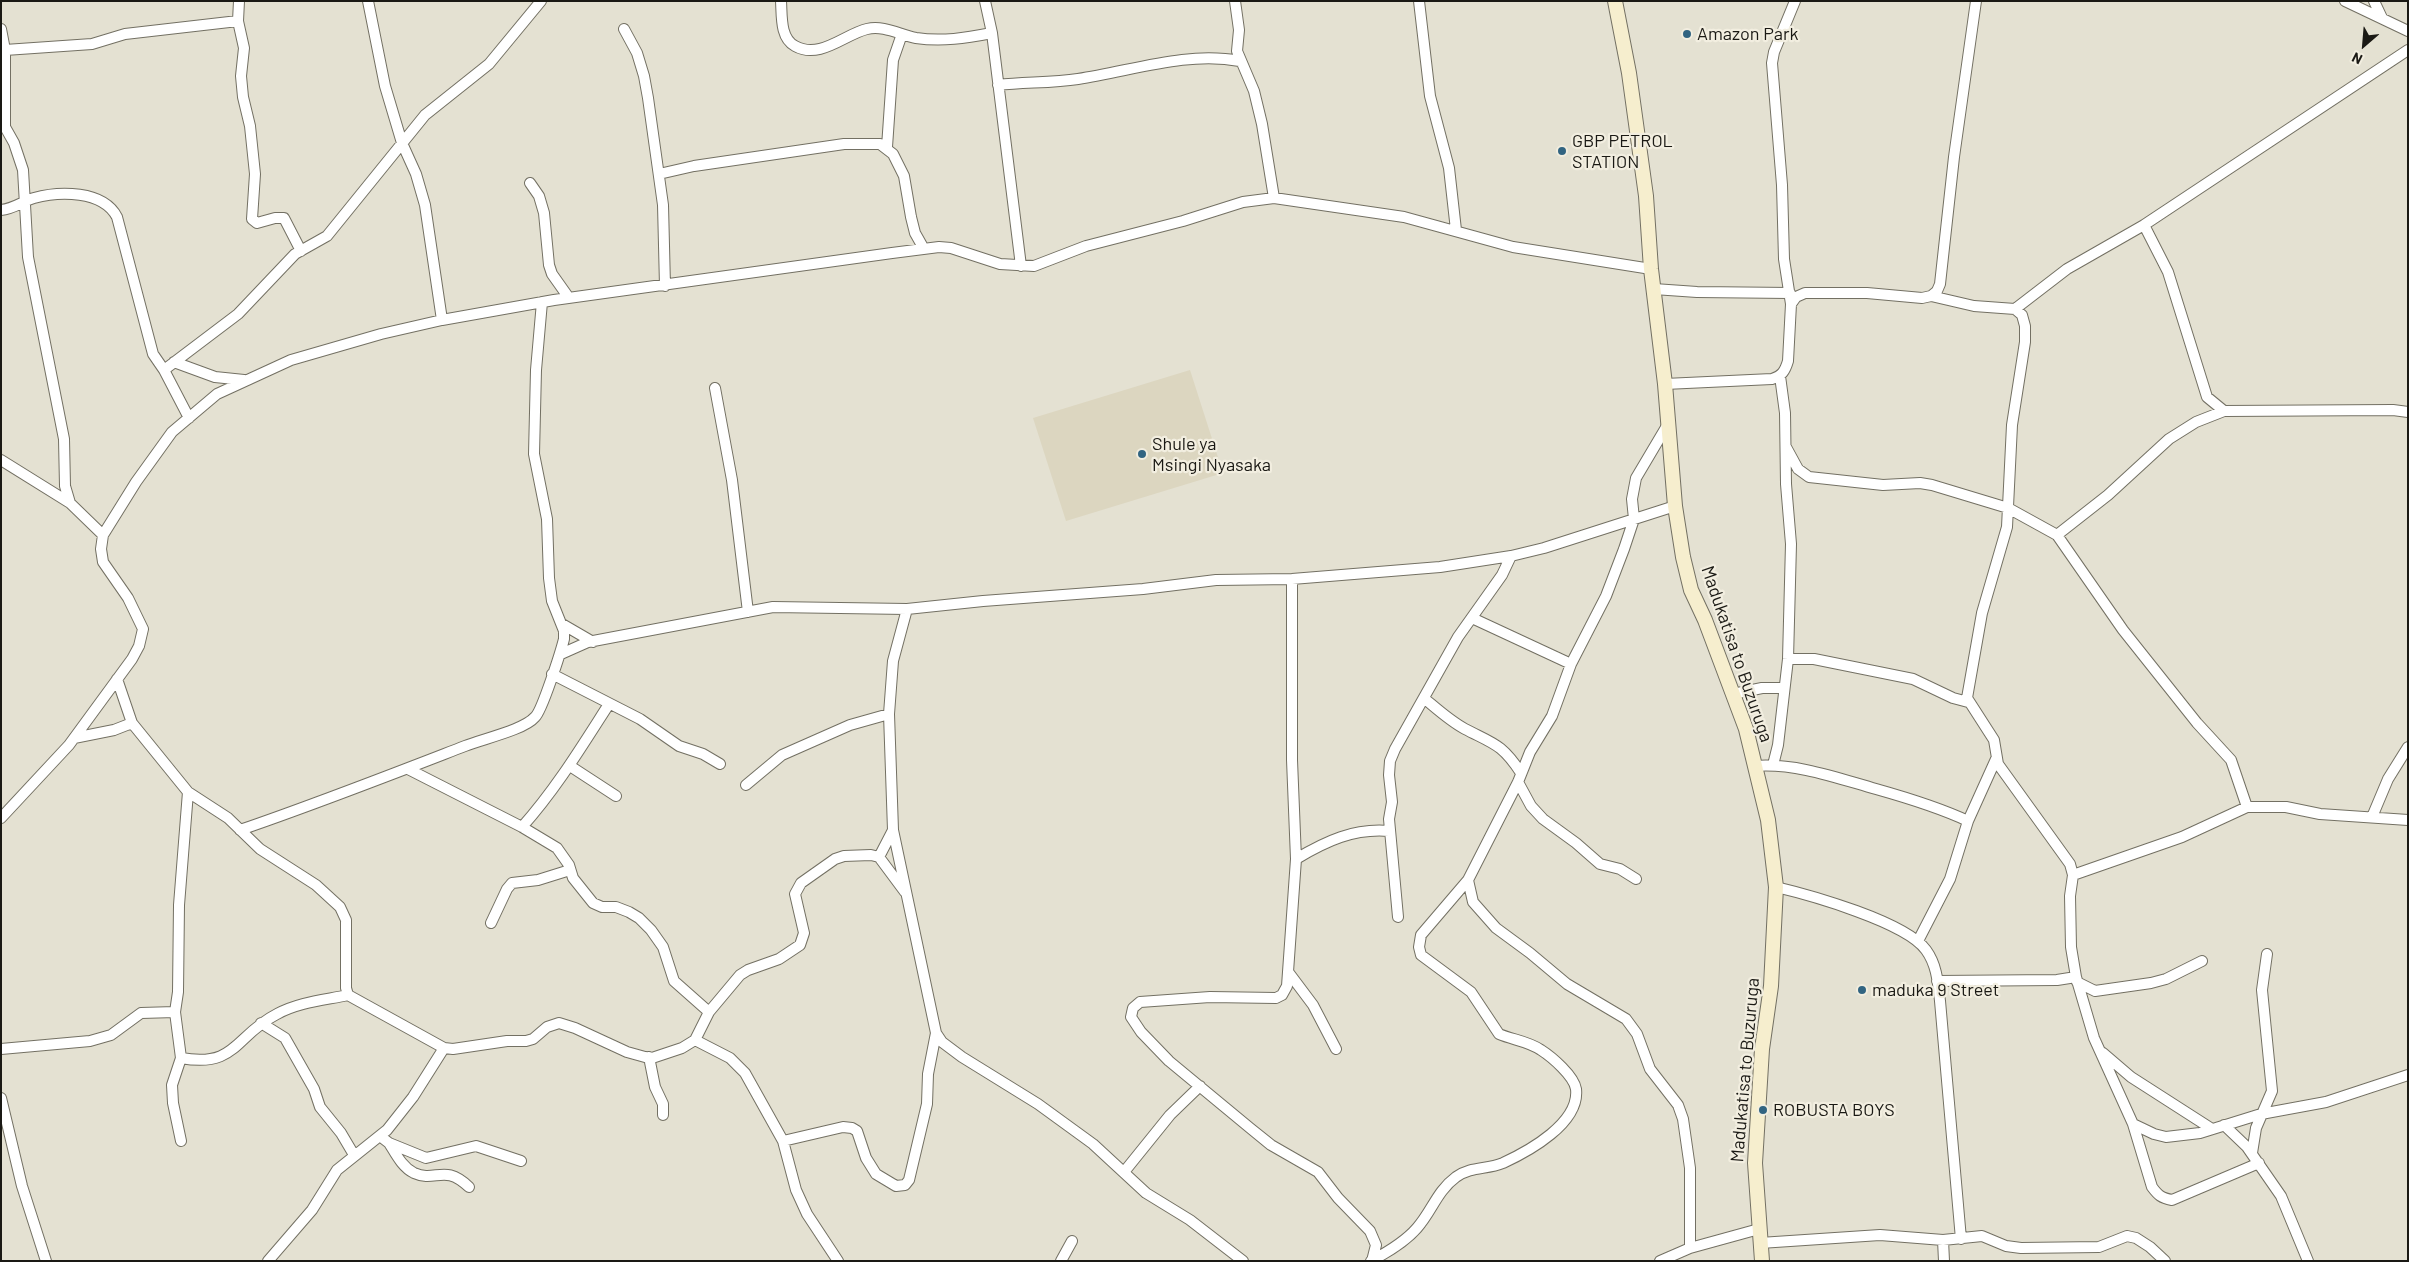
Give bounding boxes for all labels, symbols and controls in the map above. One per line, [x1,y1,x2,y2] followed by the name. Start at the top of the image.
[2339,20,2389,70] north arrow
[1697,23,1799,45] place label: Amazon Park
[1681,28,1693,40] marker: Amazon Park
[2349,49,2365,68] text: N
[1572,130,1673,172] place label: GBP PETROL STATION
[1556,145,1568,157] marker: GBP PETROL STATION
[1152,433,1271,476] place label: Shule ya Msingi Nyasaka
[1136,448,1148,460] marker: Shule ya Msingi Nyasaka
[1697,563,1777,745] street label: Madukatisa to Buzuruga
[1726,977,1764,1163] street label: Madukatisa to Buzuruga
[1872,979,1999,1001] place label: maduka 9 Street
[1856,984,1868,996] marker: maduka 9 Street
[1773,1099,1895,1121] place label: ROBUSTA BOYS
[1757,1104,1769,1116] marker: ROBUSTA BOYS

